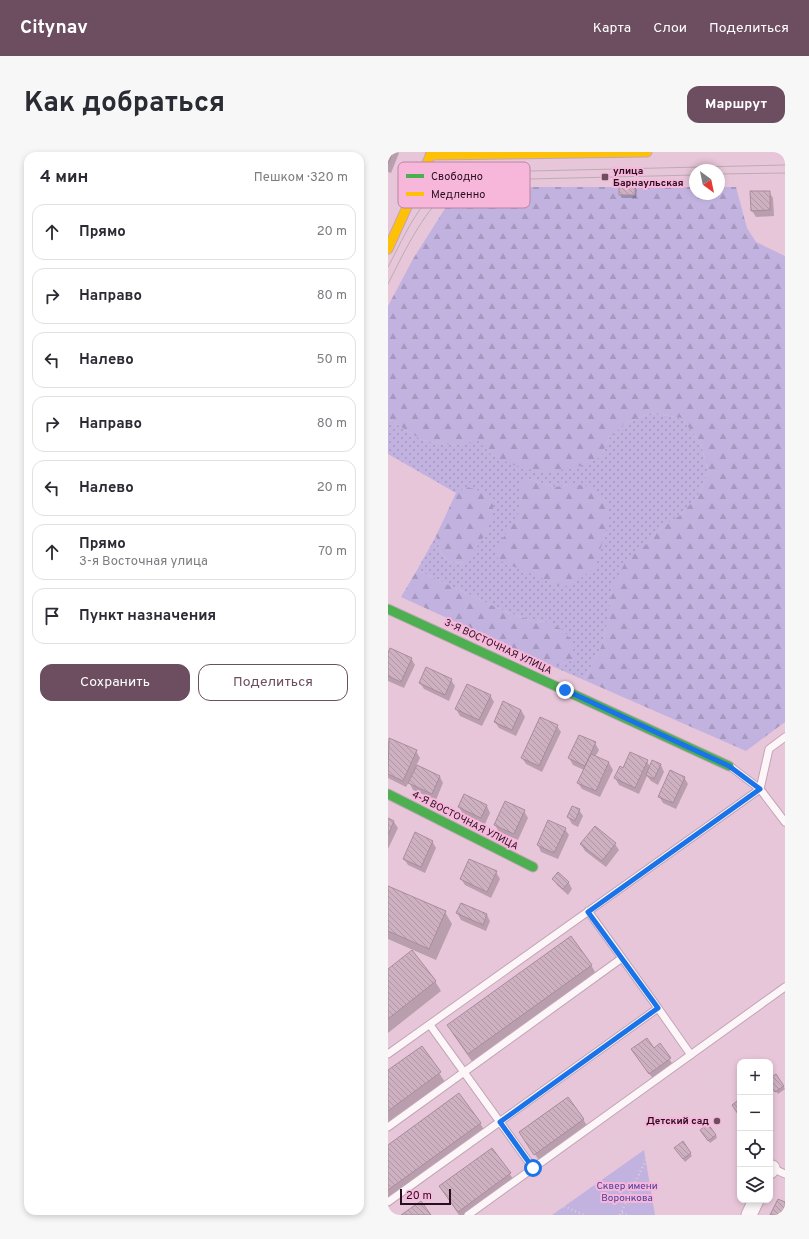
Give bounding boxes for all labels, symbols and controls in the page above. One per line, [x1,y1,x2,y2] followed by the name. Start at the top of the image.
[20,16,88,40] text: Citynav
[593,20,631,37] text: Карта
[653,20,687,37] text: Слои
[709,20,789,37] text: Поделиться
[24,86,225,122] text: Как добраться
[687,86,785,123] button: Маршрут
[398,162,530,208] legend
[689,164,725,200] north arrow
[613,165,684,190] place label: улица Барнаульская
[40,167,88,189] text: 4 мин
[254,170,348,186] text: Пешком · 320 m
[431,170,483,184] text: Свободно
[600,172,610,182] marker: улица Барнаульская
[431,188,485,202] text: Медленно
[41,221,63,243] icon: ahead
[79,223,126,242] text: Прямо
[317,224,347,240] text: 20 m
[41,285,63,307] icon: right
[79,287,142,306] text: Направо
[317,288,347,304] text: 80 m
[41,349,63,371] icon: left
[79,351,134,370] text: Налево
[317,352,347,368] text: 50 m
[41,413,63,435] icon: right
[79,415,142,434] text: Направо
[317,416,347,432] text: 80 m
[41,477,63,499] icon: left
[79,479,134,498] text: Налево
[317,480,347,496] text: 20 m
[79,535,126,554] text: Прямо
[41,541,63,563] icon: ahead
[318,544,347,560] text: 70 m
[79,554,208,570] text: 3-я Восточная улица
[41,605,63,627] icon: arrive
[79,607,216,626] text: Пункт назначения
[442,616,554,678] street label: 3-Я ВОСТОЧНАЯ УЛИЦА
[40,664,190,701] button: Сохранить
[198,664,348,701] button: Поделиться
[556,681,574,699] route end
[410,789,520,854] street label: 4-Я ВОСТОЧНАЯ УЛИЦА
[737,1059,773,1203] map controls
[737,1059,773,1095] button: +
[737,1095,773,1131] button: −
[646,1115,709,1128] place label: Детский сад
[712,1116,722,1126] marker: Детский сад
[737,1131,773,1167] button: locate
[524,1159,542,1177] route start
[737,1167,773,1203] button: layers
[596,1180,658,1205] park label: Сквер имени Воронкова
[400,1187,451,1206] scale bar
[406,1189,432,1203] text: 20 m

